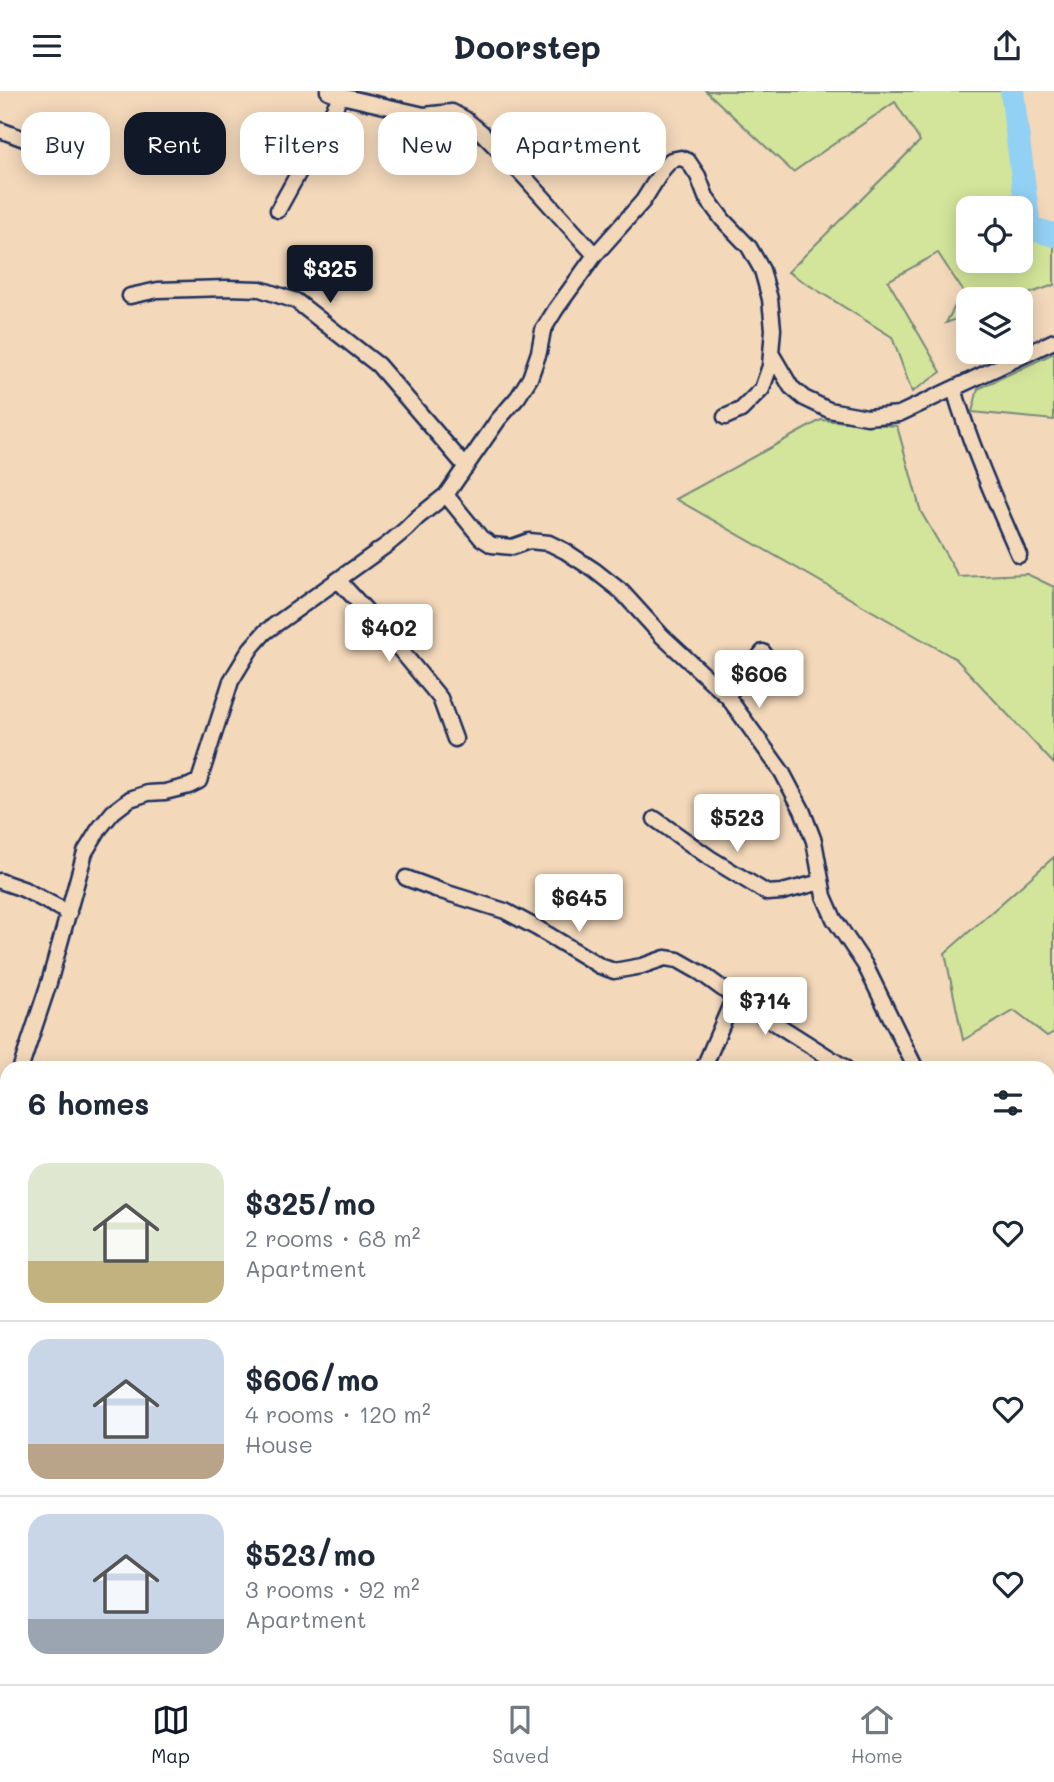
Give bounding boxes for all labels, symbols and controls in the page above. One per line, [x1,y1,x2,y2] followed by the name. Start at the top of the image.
[453,25,601,67] text: Doorstep
[28,27,66,65] icon: menu
[988,27,1026,65] icon: share
[21,112,110,175] chip: Buy
[124,112,226,175] chip: Rent
[240,112,364,175] chip: Filters
[378,112,477,175] chip: New
[491,112,666,175] chip: Apartment
[956,196,1033,364] map controls
[956,196,1033,273] button: locate
[289,245,371,305] pin: $325
[303,253,357,283] text: $325
[956,287,1033,364] button: layers
[348,605,430,664] pin: $402
[361,612,417,642] text: $402
[718,651,800,710] pin: $606
[731,658,787,688] text: $606
[696,795,778,854] pin: $523
[710,802,764,832] text: $523
[538,875,620,934] pin: $645
[551,882,607,912] text: $645
[724,977,806,1037] pin: $714
[739,985,791,1015] text: $714
[28,1083,149,1123] text: 6 homes
[989,1084,1027,1122] icon: filters
[245,1183,375,1223] text: $325/mo
[84,1191,168,1275] icon: home
[989,1214,1027,1252] icon: heart
[245,1223,420,1253] text: 2 rooms · 68 m²
[245,1253,367,1283] text: Apartment
[245,1359,379,1399] text: $606/mo
[84,1367,168,1451] icon: home
[989,1390,1027,1428] icon: heart
[245,1399,431,1429] text: 4 rooms · 120 m²
[245,1429,313,1459] text: House
[245,1534,375,1574] text: $523/mo
[84,1542,168,1626] icon: home
[989,1565,1027,1603] icon: heart
[245,1574,420,1604] text: 3 rooms · 92 m²
[245,1604,367,1634] text: Apartment
[151,1701,190,1768] tab: Map
[492,1701,549,1768] tab: Saved
[851,1701,903,1768] tab: Home

